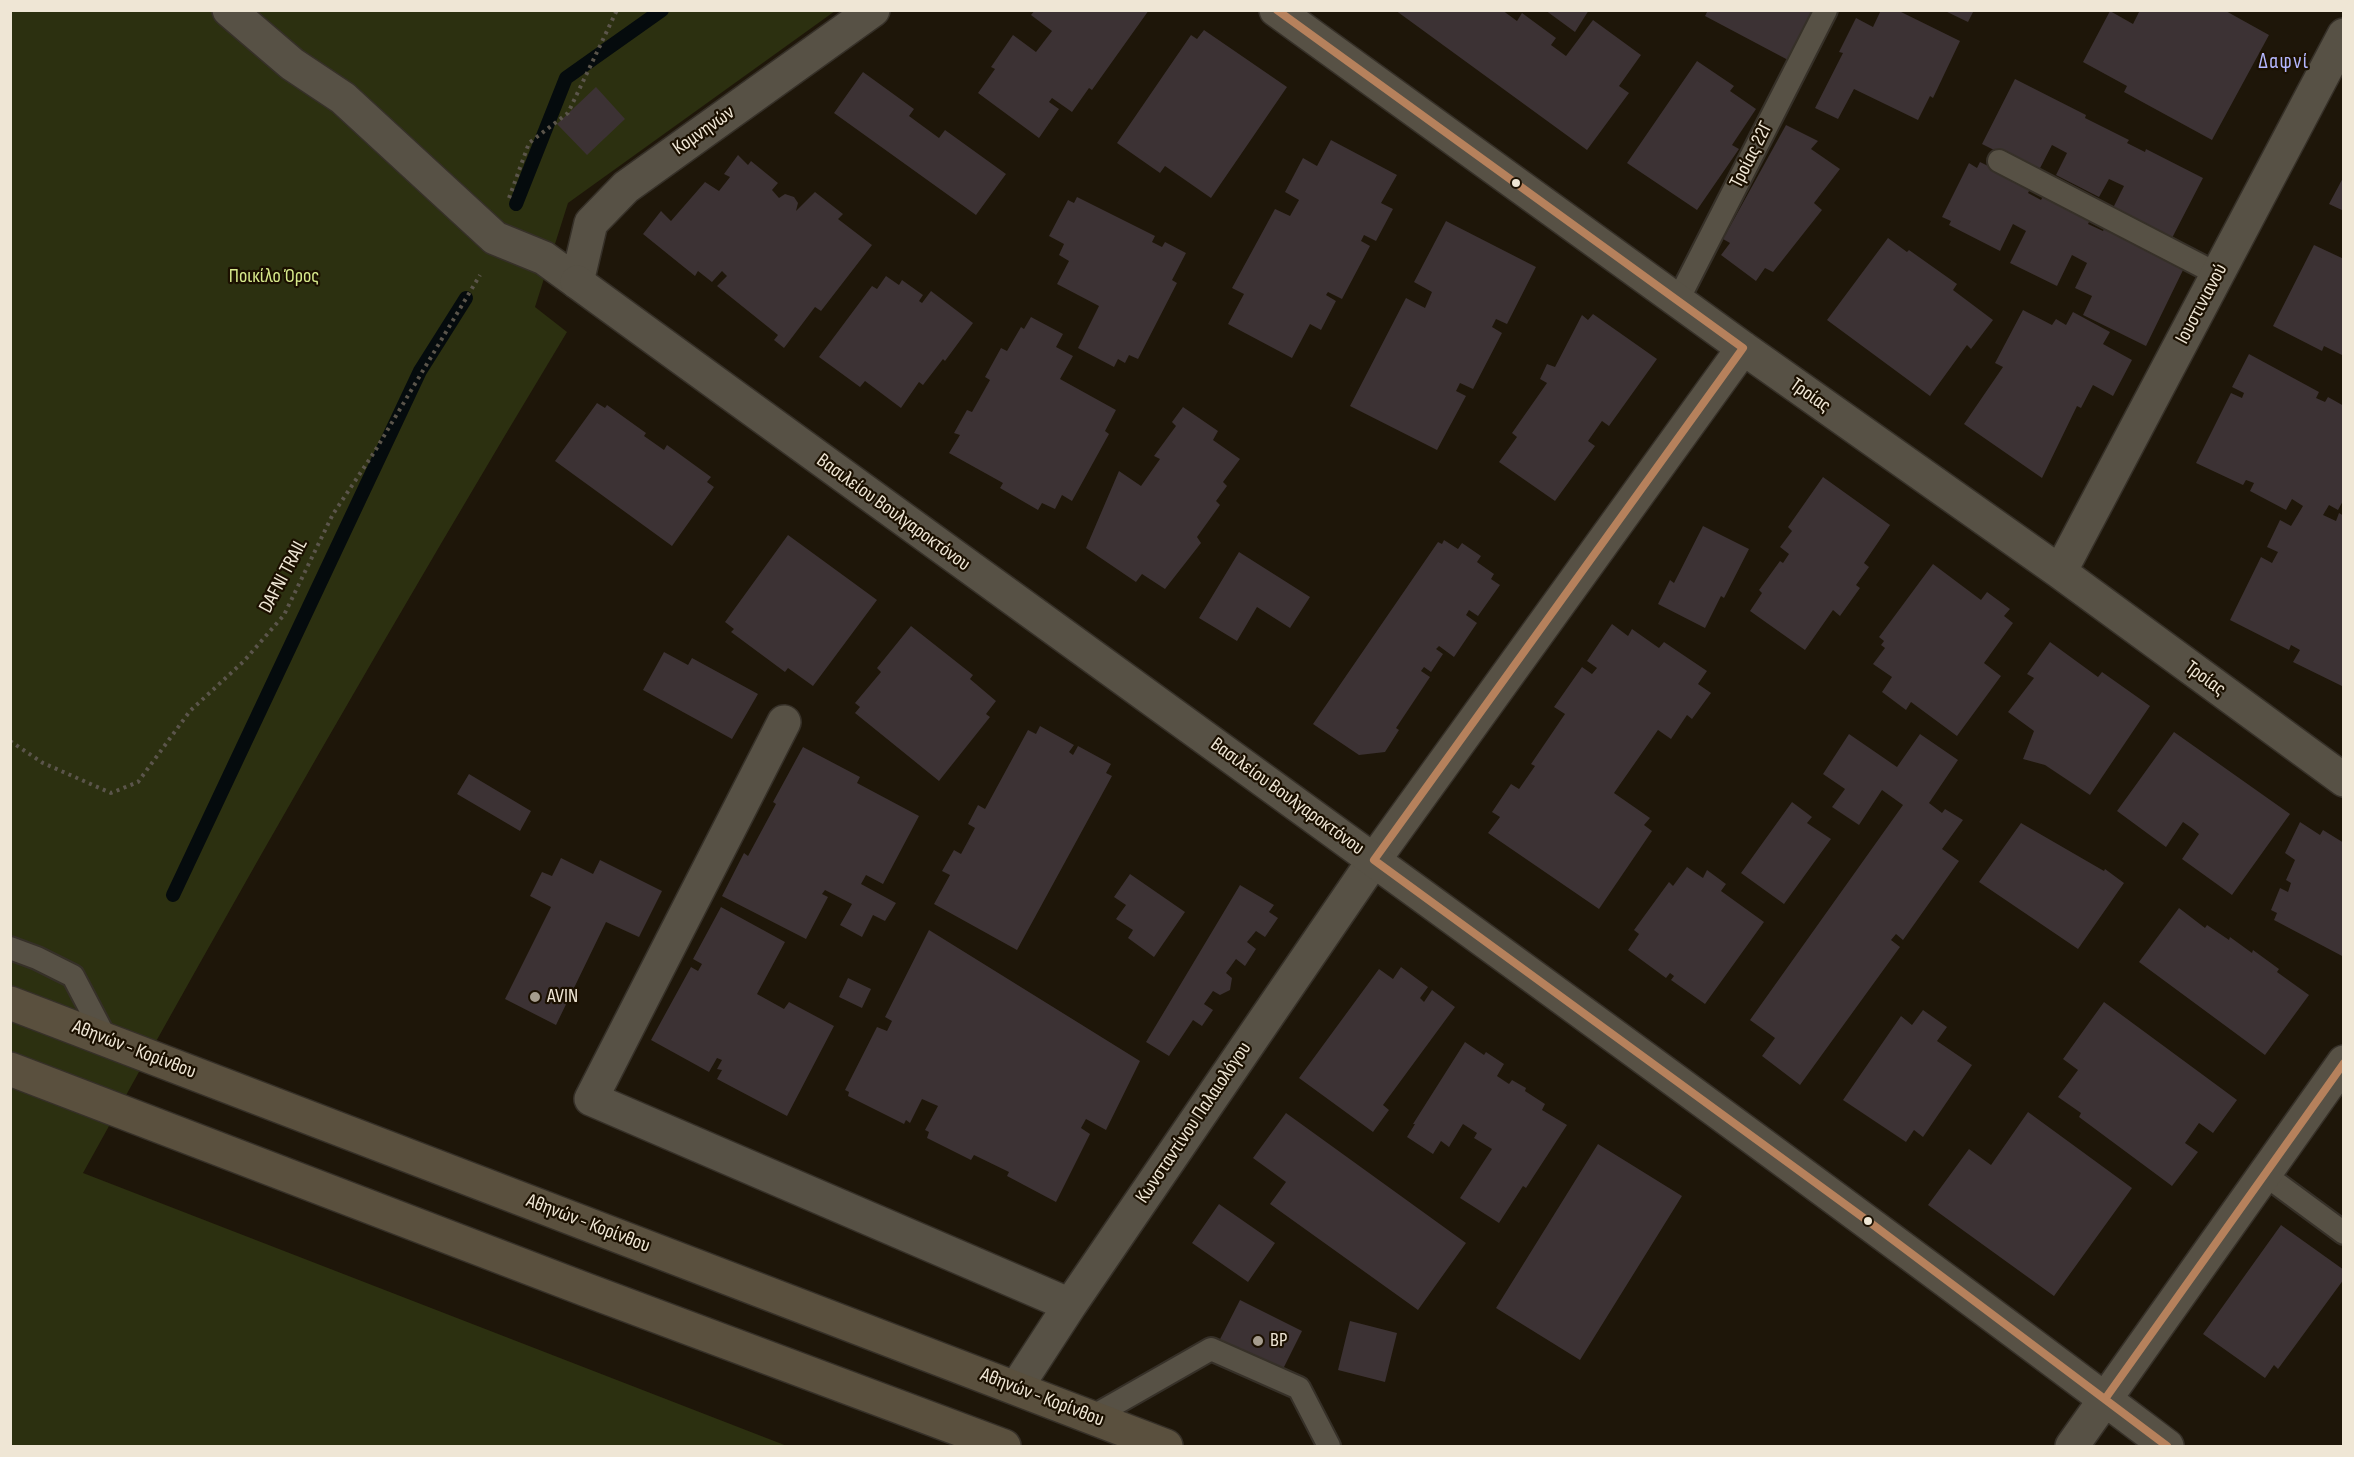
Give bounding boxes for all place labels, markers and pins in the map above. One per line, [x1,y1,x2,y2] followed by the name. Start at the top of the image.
[1510,177,1522,189] unlabelled marker
[547,985,578,1009] place label: AVIN
[528,990,542,1004] marker: AVIN
[1862,1215,1874,1227] unlabelled marker
[1270,1329,1287,1353] place label: BP
[1251,1334,1265,1348] marker: BP

